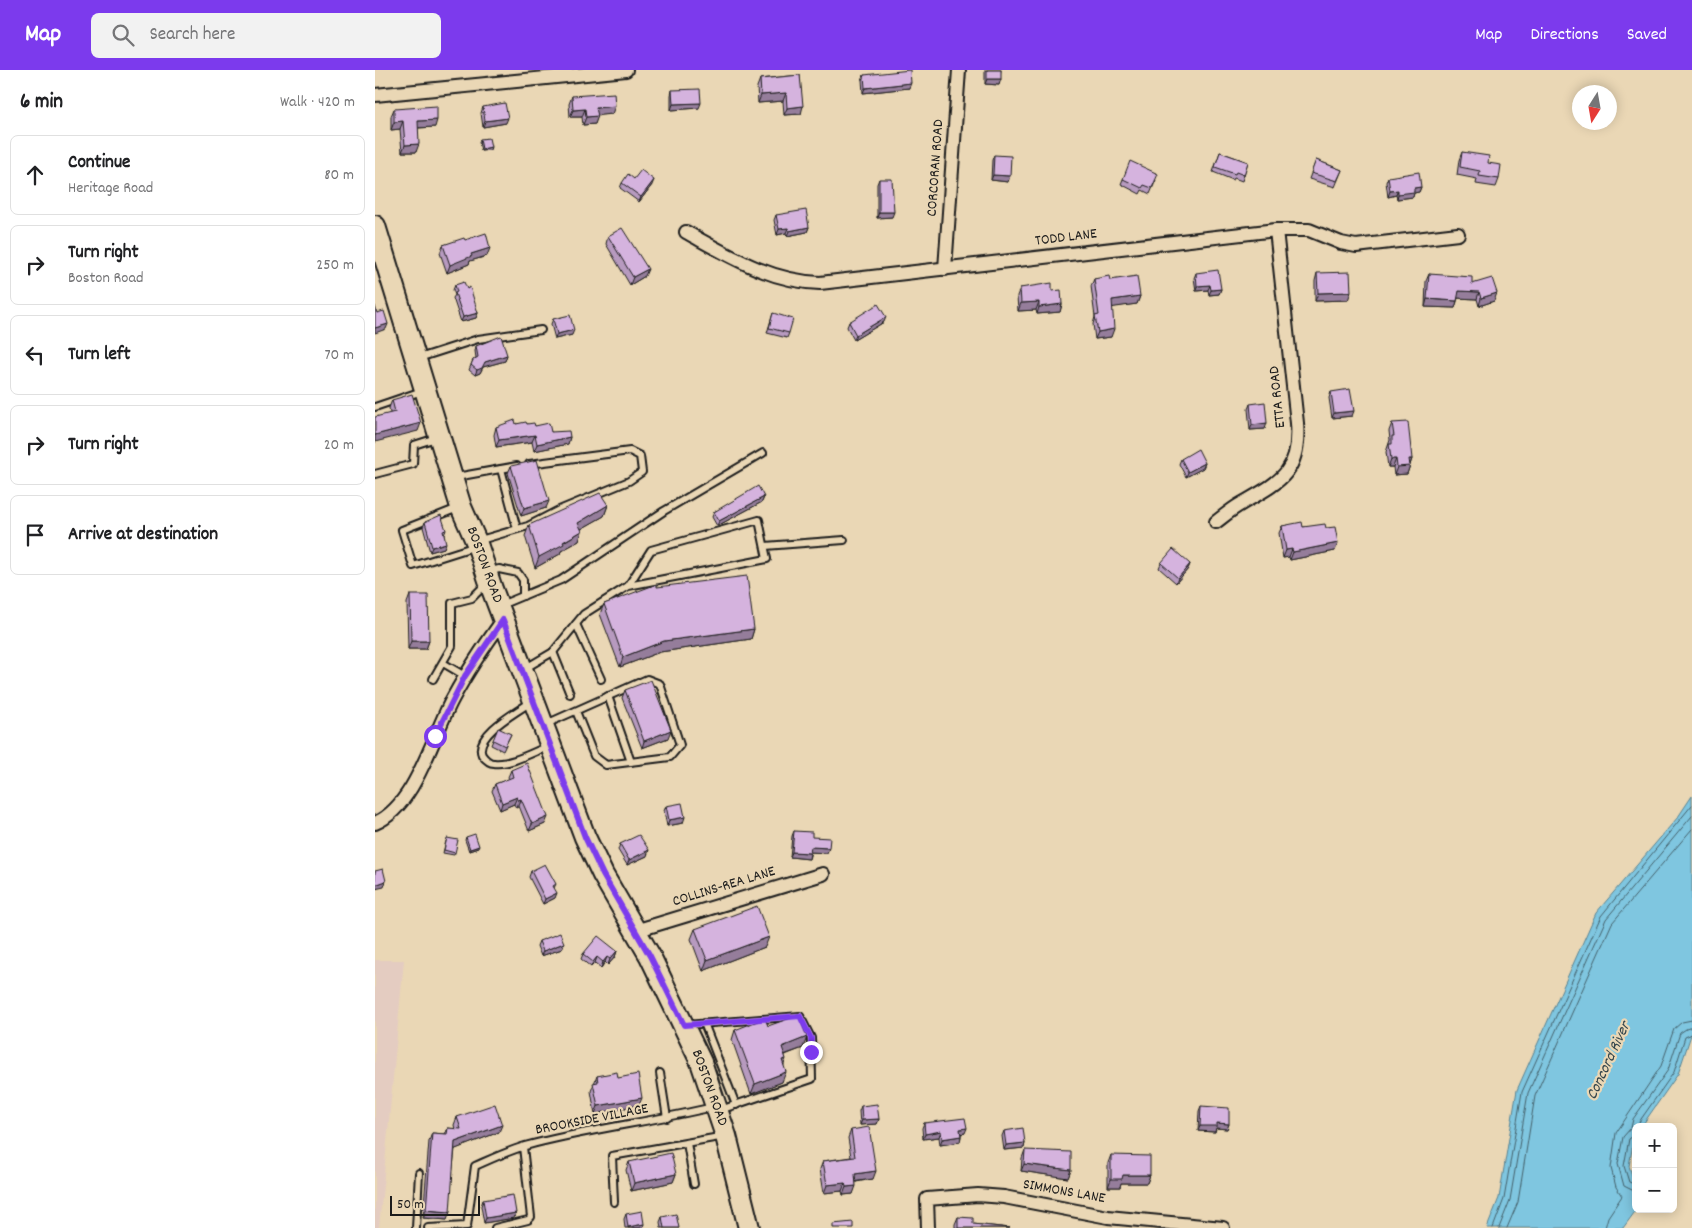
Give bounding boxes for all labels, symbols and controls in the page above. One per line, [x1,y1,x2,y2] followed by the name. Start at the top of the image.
[91,13,441,58] search box
[25,18,61,52] text: Map
[109,21,137,49] icon: search
[149,22,235,49] text: Search here
[1475,23,1502,48] text: Map
[1530,23,1599,48] text: Directions
[1627,23,1667,48] text: Saved
[1572,85,1617,130] north arrow
[20,88,63,118] text: 6 min
[280,91,355,114] text: Walk · 420 m
[922,118,950,217] street label: CORCORAN ROAD
[68,150,130,177] text: Continue
[21,161,49,189] icon: ahead
[324,164,354,187] text: 80 m
[68,177,153,200] text: Heritage Road
[1034,223,1098,253] street label: TODD LANE
[68,240,139,267] text: Turn right
[21,251,49,279] icon: right
[316,254,354,277] text: 250 m
[68,267,143,290] text: Boston Road
[21,341,49,369] icon: left
[68,342,131,369] text: Turn left
[324,344,354,367] text: 70 m
[1264,365,1292,429] street label: ETTA ROAD
[21,431,49,459] icon: right
[68,432,139,459] text: Turn right
[324,434,354,457] text: 20 m
[21,521,49,549] icon: arrive
[68,522,218,549] text: Arrive at destination
[460,524,508,606] street label: BOSTON ROAD
[424,725,447,748] route start
[670,861,778,913] street label: COLLINS-REA LANE
[1581,1016,1638,1104] water label: Concord River
[800,1041,823,1064] route end
[685,1047,733,1129] street label: BOSTON ROAD
[534,1098,650,1142] street label: BROOKSIDE VILLAGE
[1632,1123,1677,1213] map controls
[1632,1123,1677,1168] button: +
[1632,1168,1677,1213] button: −
[1021,1174,1107,1210] street label: SIMMONS LANE
[390,1193,480,1216] scale bar
[397,1195,424,1215] text: 50 m

